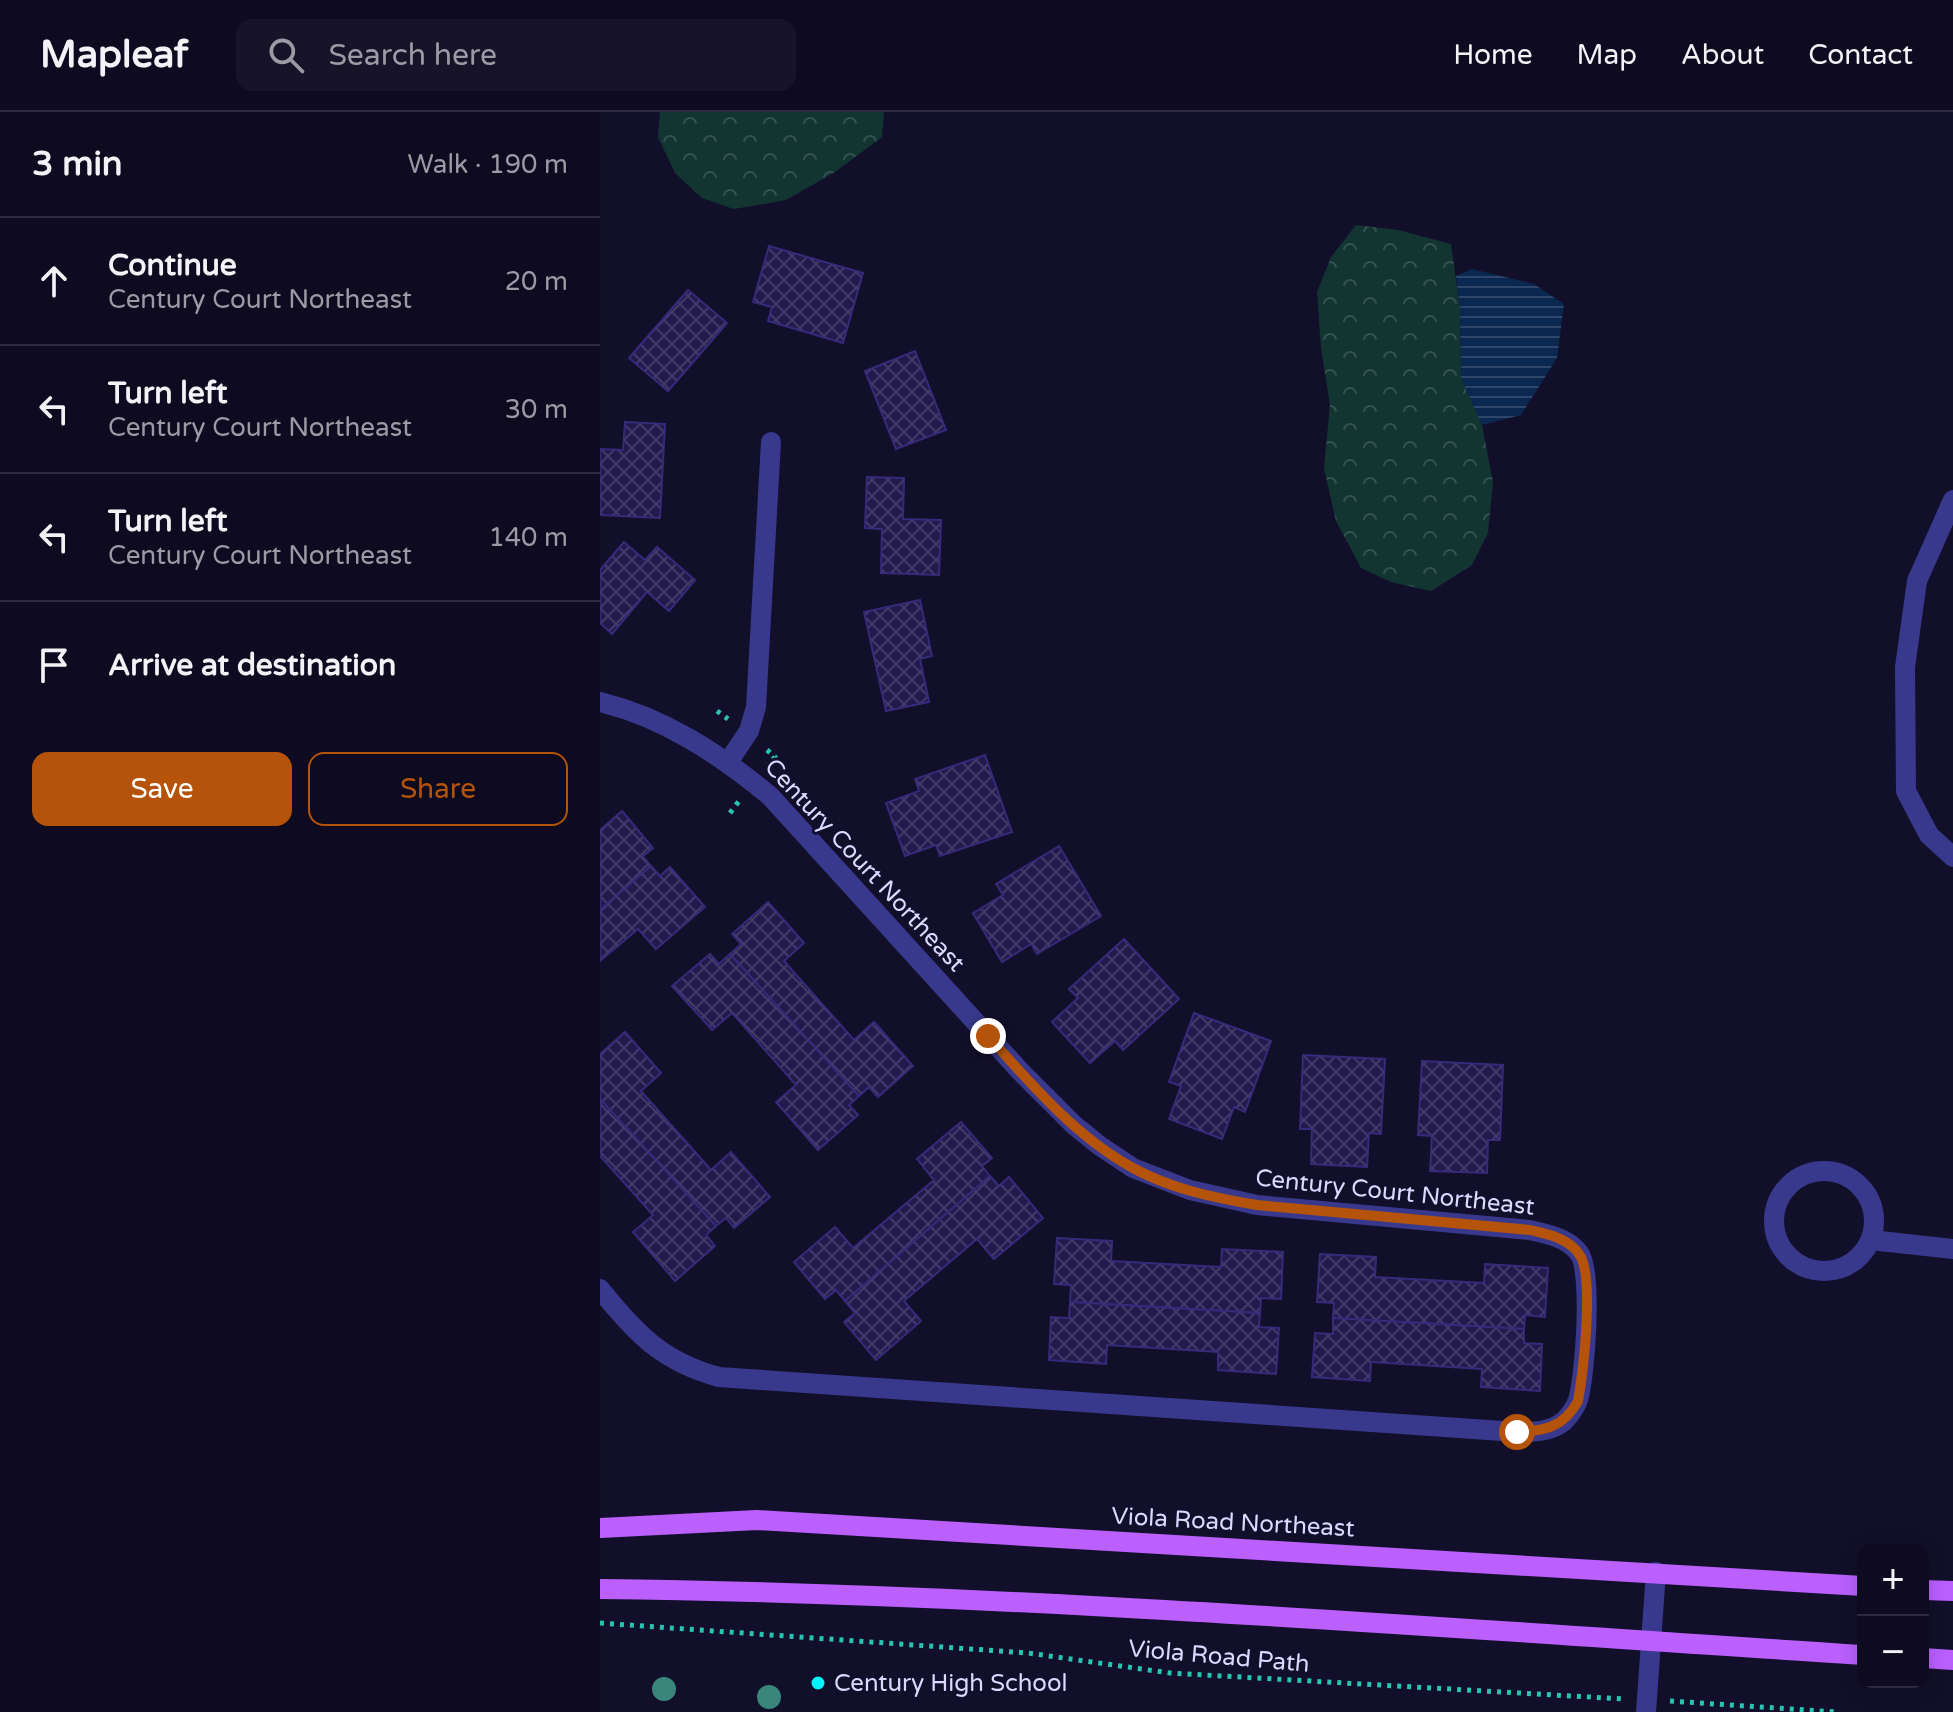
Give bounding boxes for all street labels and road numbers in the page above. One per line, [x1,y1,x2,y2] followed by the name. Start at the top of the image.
[758,753,971,978] street label: Century Court Northeast
[1254,1163,1536,1222] street label: Century Court Northeast
[1111,1502,1355,1543] street label: Viola Road Northeast
[1127,1634,1311,1679] street label: Viola Road Path

